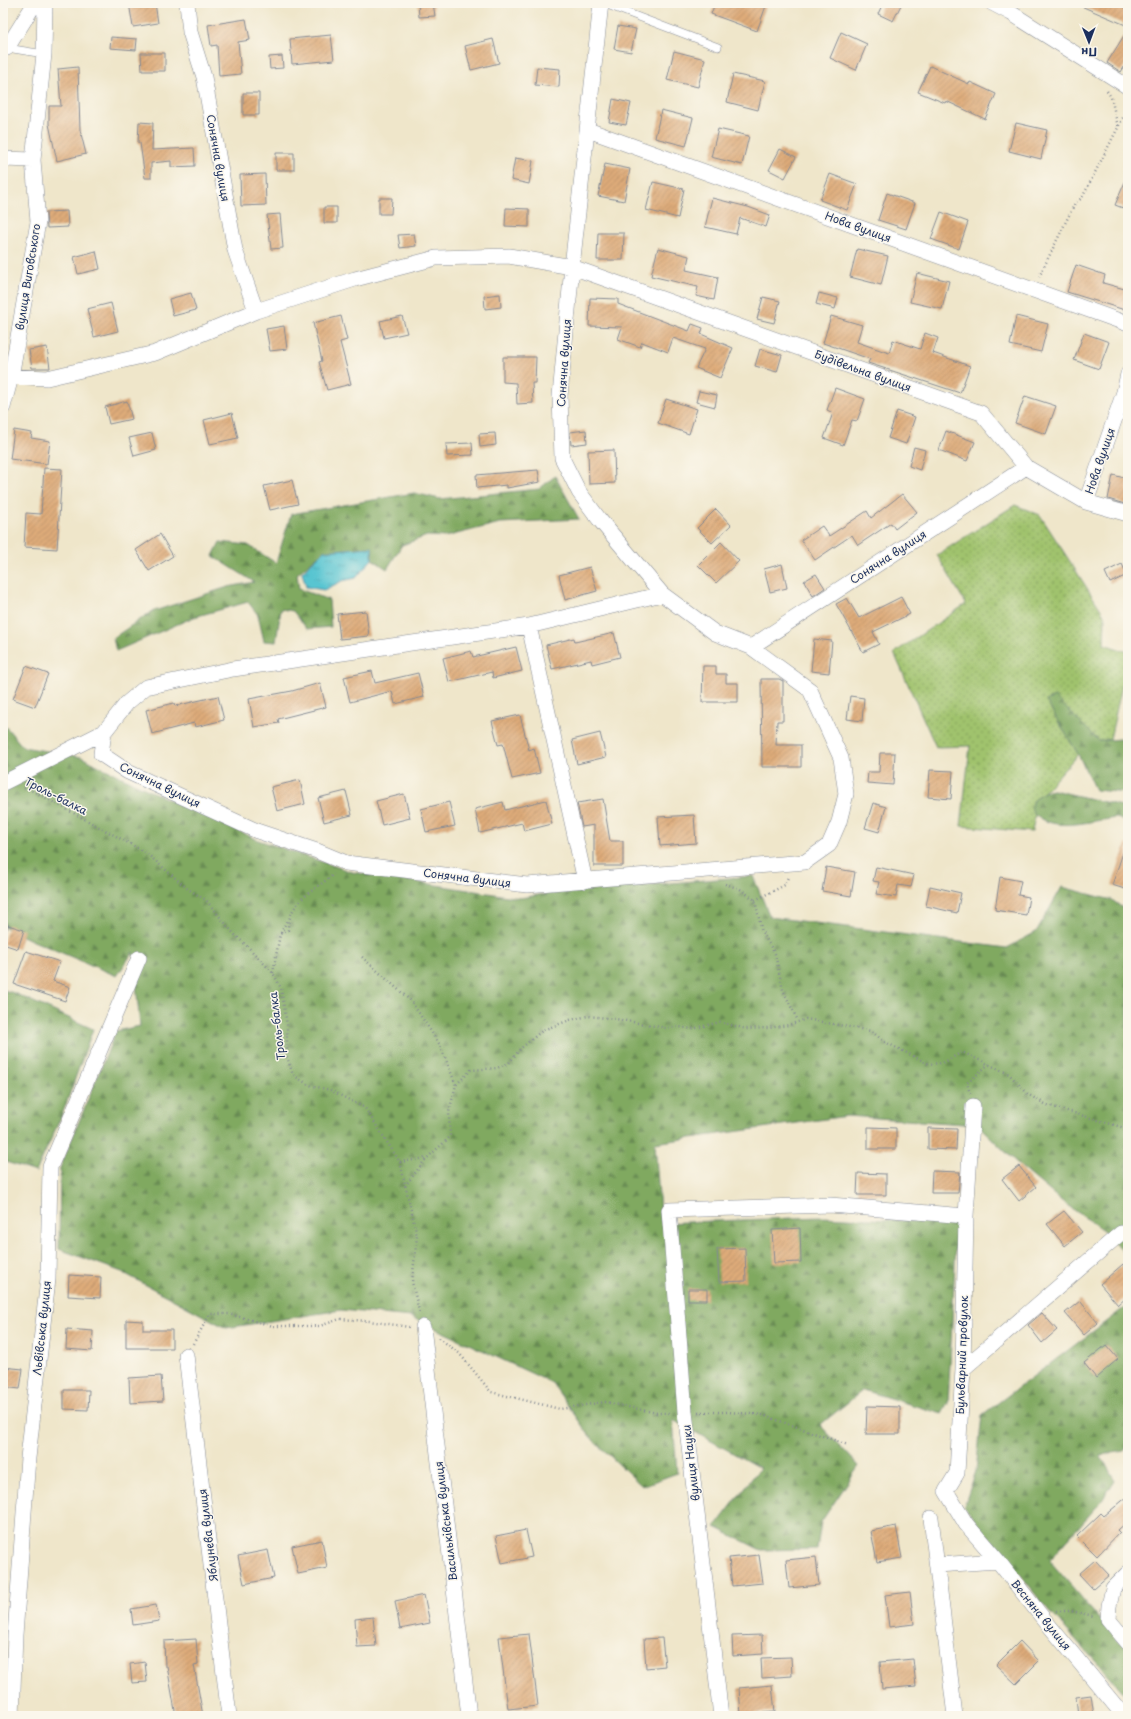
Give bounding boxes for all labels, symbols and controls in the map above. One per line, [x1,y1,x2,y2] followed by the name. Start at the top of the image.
[1069,22,1109,62] north arrow
[1081,44,1097,61] text: Пн
[202,113,235,203] street label: Сонячна вулиця
[823,207,894,246] street label: Нова вулиця
[11,222,44,331] street label: вулиця Виговського
[552,318,575,408] street label: Сонячна вулиця
[812,345,914,396] street label: Будівельна вулиця
[1080,425,1119,496] street label: Нова вулиця
[846,525,929,588] street label: Сонячна вулиця
[117,758,204,812] street label: Сонячна вулиця
[22,772,91,819] street label: Троль-балка
[422,864,512,891] street label: Сонячна вулиця
[264,991,289,1061] street label: Троль-балка
[28,1280,55,1376] street label: Львівська вулиця
[951,1295,972,1415] street label: Бульварний провулок
[677,1424,704,1502] street label: вулиця Науки
[430,1460,461,1582] street label: Васильківська вулиця
[193,1488,222,1582] street label: Яблунева вулиця
[1007,1576,1075,1654] street label: Весняна вулиця

